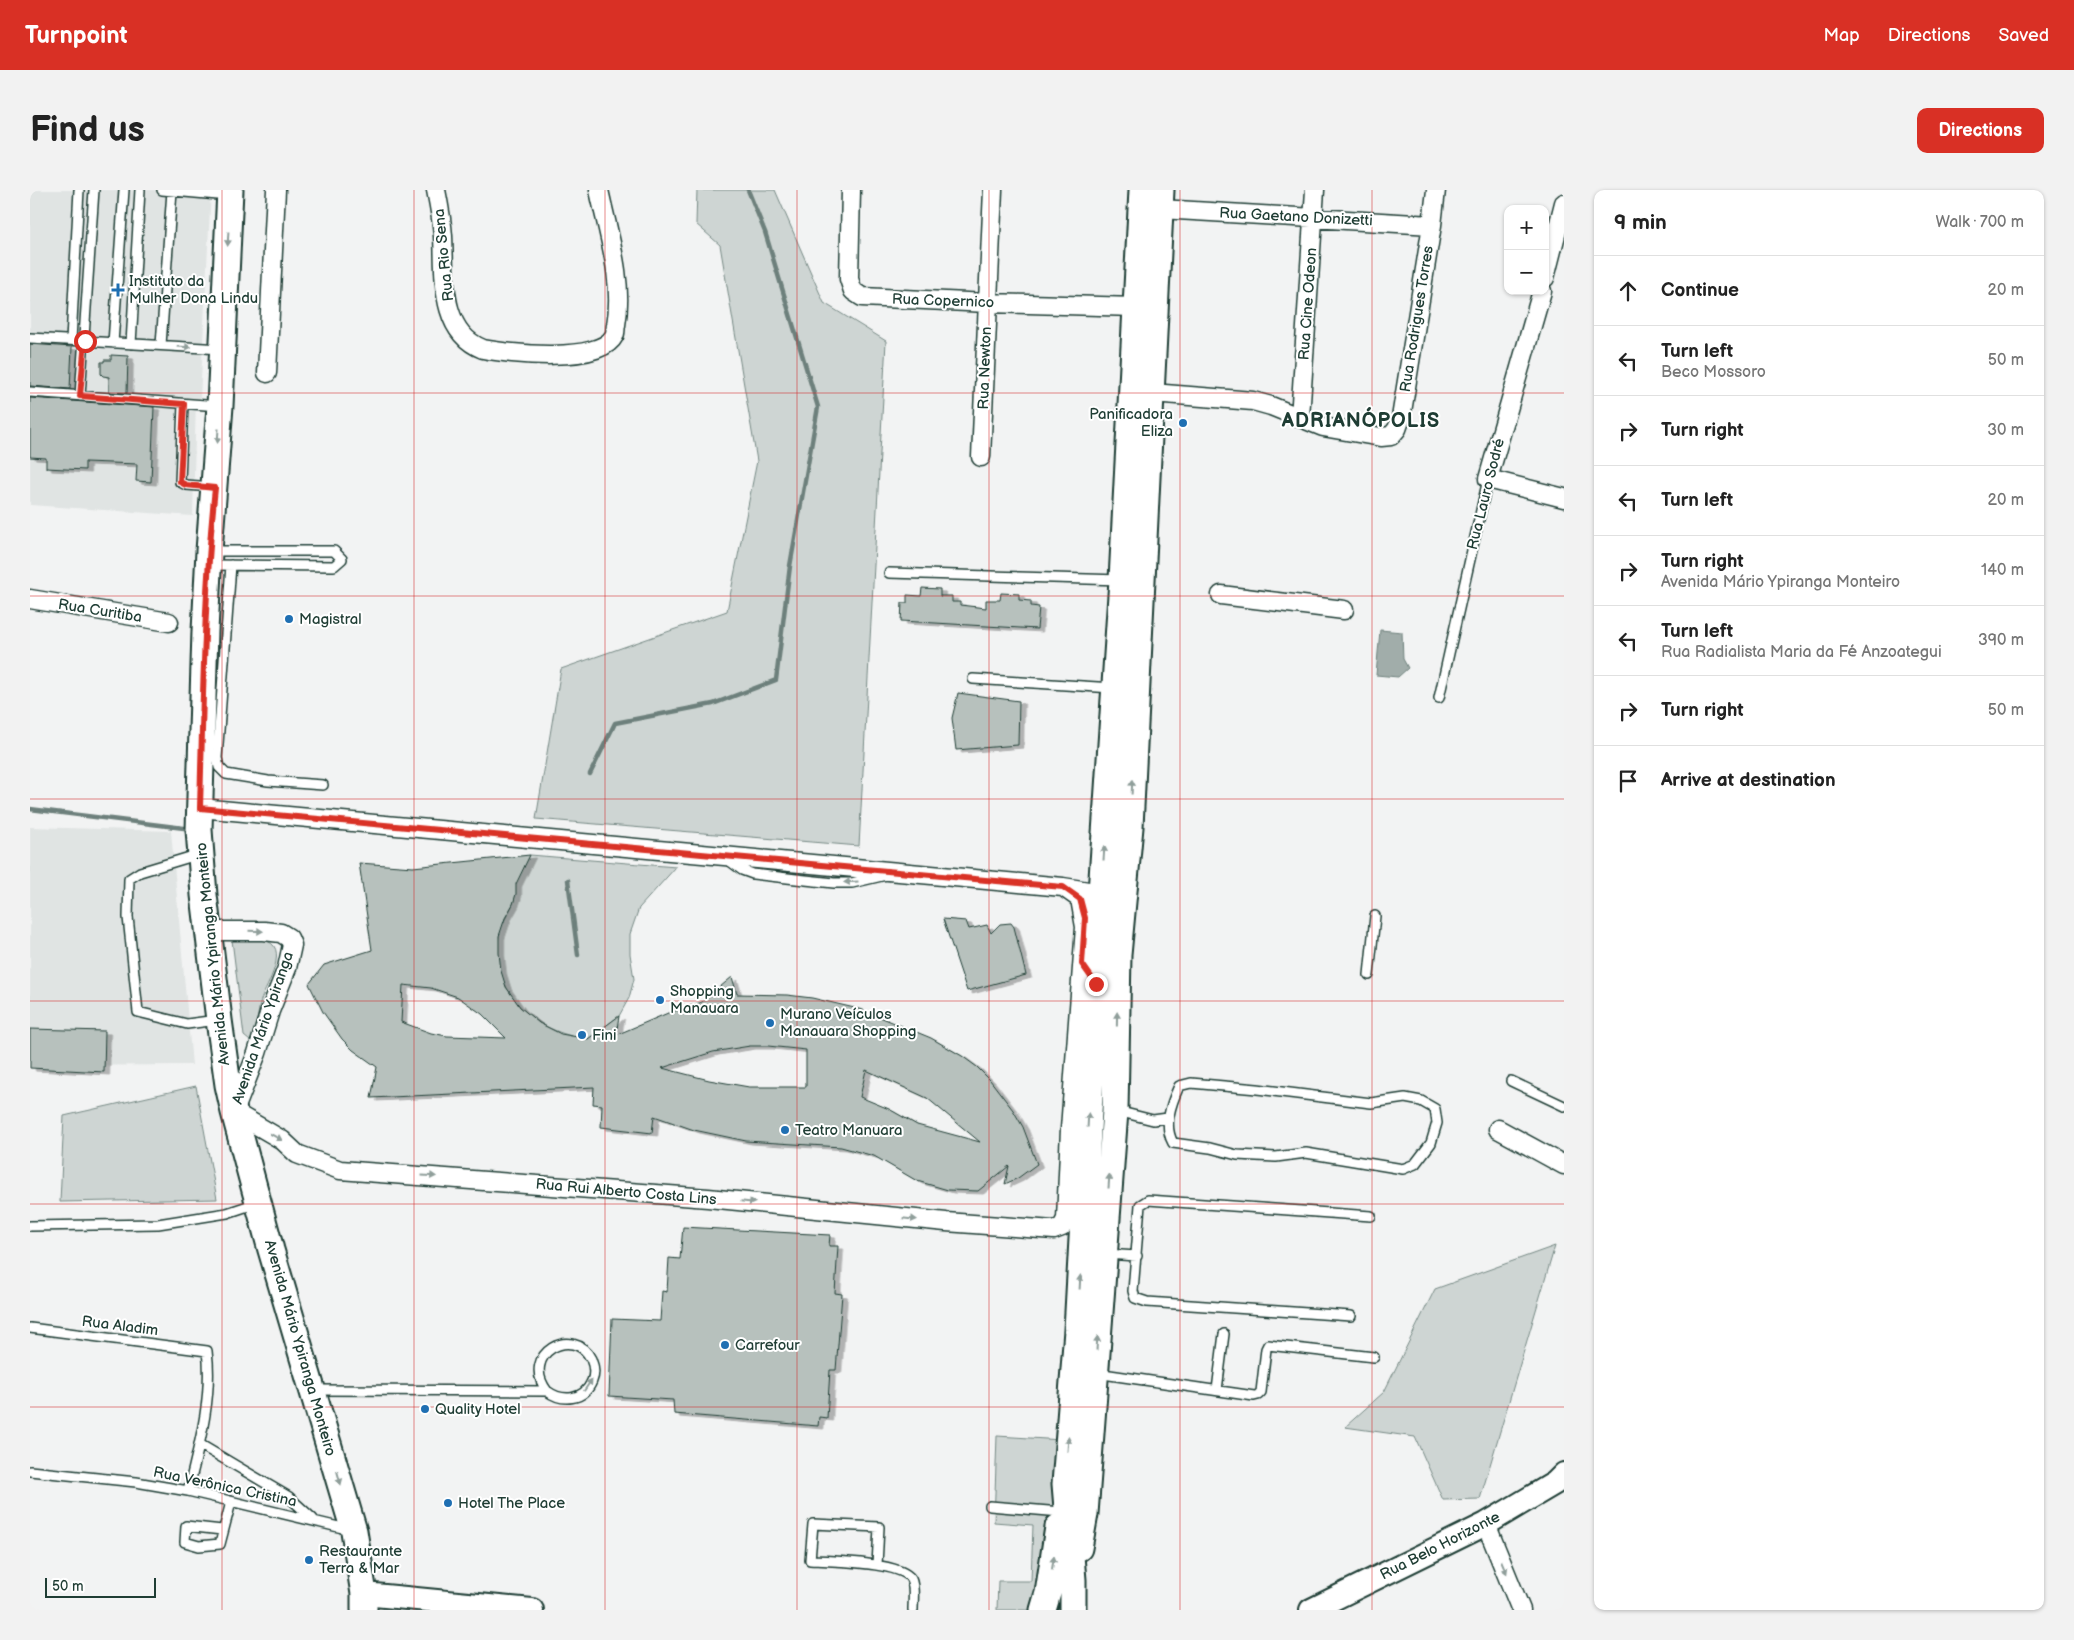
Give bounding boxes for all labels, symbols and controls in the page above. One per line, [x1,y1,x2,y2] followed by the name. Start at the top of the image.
[25,21,128,50] text: Turnpoint
[1824,25,1860,46] text: Map
[1888,25,1970,46] text: Directions
[1998,25,2049,46] text: Saved
[1917,108,2044,153] button: Directions
[30,109,145,152] text: Find us
[1219,203,1373,231] street label: Rua Gaetano Donizetti
[1504,205,1549,295] map controls
[1504,205,1549,250] button: +
[430,208,458,302] street label: Rua Rio Sena
[1614,210,1667,235] text: 9 min
[1936,213,2024,232] text: Walk · 700 m
[223,231,231,247] one-way arrow
[1396,244,1438,394] street label: Rua Rodrigues Torres
[1295,247,1321,361] street label: Rua Cine Odeon
[1504,250,1549,295] button: −
[129,272,258,308] place label: Instituto da Mulher Dona Lindu
[1614,277,1642,305] icon: ahead
[1661,279,1739,302] text: Continue
[1988,281,2024,300] text: 20 m
[111,283,125,297] marker: Instituto da Mulher Dona Lindu
[892,290,994,312] street label: Rua Copernico
[974,326,996,410] street label: Rua Newton
[74,330,97,353] route start
[1661,340,1733,363] text: Turn left
[176,343,192,351] one-way arrow
[1614,347,1642,375] icon: left
[1988,351,2024,370] text: 50 m
[1661,363,1766,382] text: Beco Mossoro
[1089,405,1173,441] place label: Panificadora Eliza
[1281,406,1440,433] district label: ADRIANÓPOLIS
[1177,417,1189,429] marker: Panificadora Eliza
[1614,417,1642,445] icon: right
[1661,419,1744,442] text: Turn right
[1987,421,2024,440] text: 30 m
[214,428,222,444] one-way arrow
[1463,436,1509,552] street label: Rua Lauro Sodré
[1614,487,1642,515] icon: left
[1661,489,1733,512] text: Turn left
[1988,491,2024,510] text: 20 m
[1661,550,1744,573] text: Turn right
[1614,557,1642,585] icon: right
[1981,561,2024,580] text: 140 m
[1661,573,1900,592] text: Avenida Mário Ypiranga Monteiro
[57,595,143,627] street label: Rua Curitiba
[299,610,362,629] place label: Magistral
[283,613,295,625] marker: Magistral
[1661,620,1733,643] text: Turn left
[1614,627,1642,655] icon: left
[1978,631,2024,650] text: 390 m
[1661,643,1942,662] text: Rua Radialista Maria da Fé Anzoategui
[1614,697,1642,725] icon: right
[1661,699,1744,722] text: Turn right
[1988,701,2024,720] text: 50 m
[1614,767,1642,795] icon: arrive
[1661,769,1836,792] text: Arrive at destination
[1129,779,1137,795] one-way arrow
[192,842,234,1066] street label: Avenida Mário Ypiranga Monteiro
[1100,844,1108,860] one-way arrow
[842,879,858,887] one-way arrow
[249,927,265,935] one-way arrow
[228,949,298,1107] street label: Avenida Mário Ypiranga
[1085,973,1108,996] route end
[670,982,739,1018] place label: Shopping Manauara
[654,994,666,1006] marker: Shopping Manauara
[780,1005,917,1041] place label: Murano Veículos Manauara Shopping
[1113,1011,1121,1027] one-way arrow
[764,1017,776,1029] marker: Murano Veículos Manauara Shopping
[592,1026,616,1045] place label: Fini
[576,1029,588,1041] marker: Fini
[1085,1111,1093,1127] one-way arrow
[795,1121,902,1140] place label: Teatro Manuara
[779,1124,791,1136] marker: Teatro Manuara
[268,1133,283,1141] one-way arrow
[421,1173,437,1181] one-way arrow
[1105,1173,1113,1189] one-way arrow
[535,1175,718,1209] street label: Rua Rui Alberto Costa Lins
[740,1198,756,1206] one-way arrow
[902,1215,918,1223] one-way arrow
[260,1238,340,1458] street label: Avenida Mário Ypiranga Monteiro
[1076,1274,1084,1290] one-way arrow
[81,1312,159,1340] street label: Rua Aladim
[1094,1335,1102,1351] one-way arrow
[735,1336,800,1355] place label: Carrefour
[719,1339,731,1351] marker: Carrefour
[583,1379,593,1392] one-way arrow
[435,1400,521,1419] place label: Quality Hotel
[419,1403,431,1415] marker: Quality Hotel
[1065,1436,1073,1452] one-way arrow
[151,1463,299,1511] street label: Rua Verônica Cristina
[335,1471,343,1486] one-way arrow
[458,1494,565,1513] place label: Hotel The Place
[442,1497,454,1509] marker: Hotel The Place
[1377,1508,1503,1584] street label: Rua Belo Horizonte
[319,1542,402,1578] place label: Restaurante Terra & Mar
[303,1554,315,1566] marker: Restaurante Terra & Mar
[1049,1554,1057,1570] one-way arrow
[1500,1560,1508,1574] one-way arrow
[45,1575,156,1598] scale bar
[52,1578,84,1595] text: 50 m

